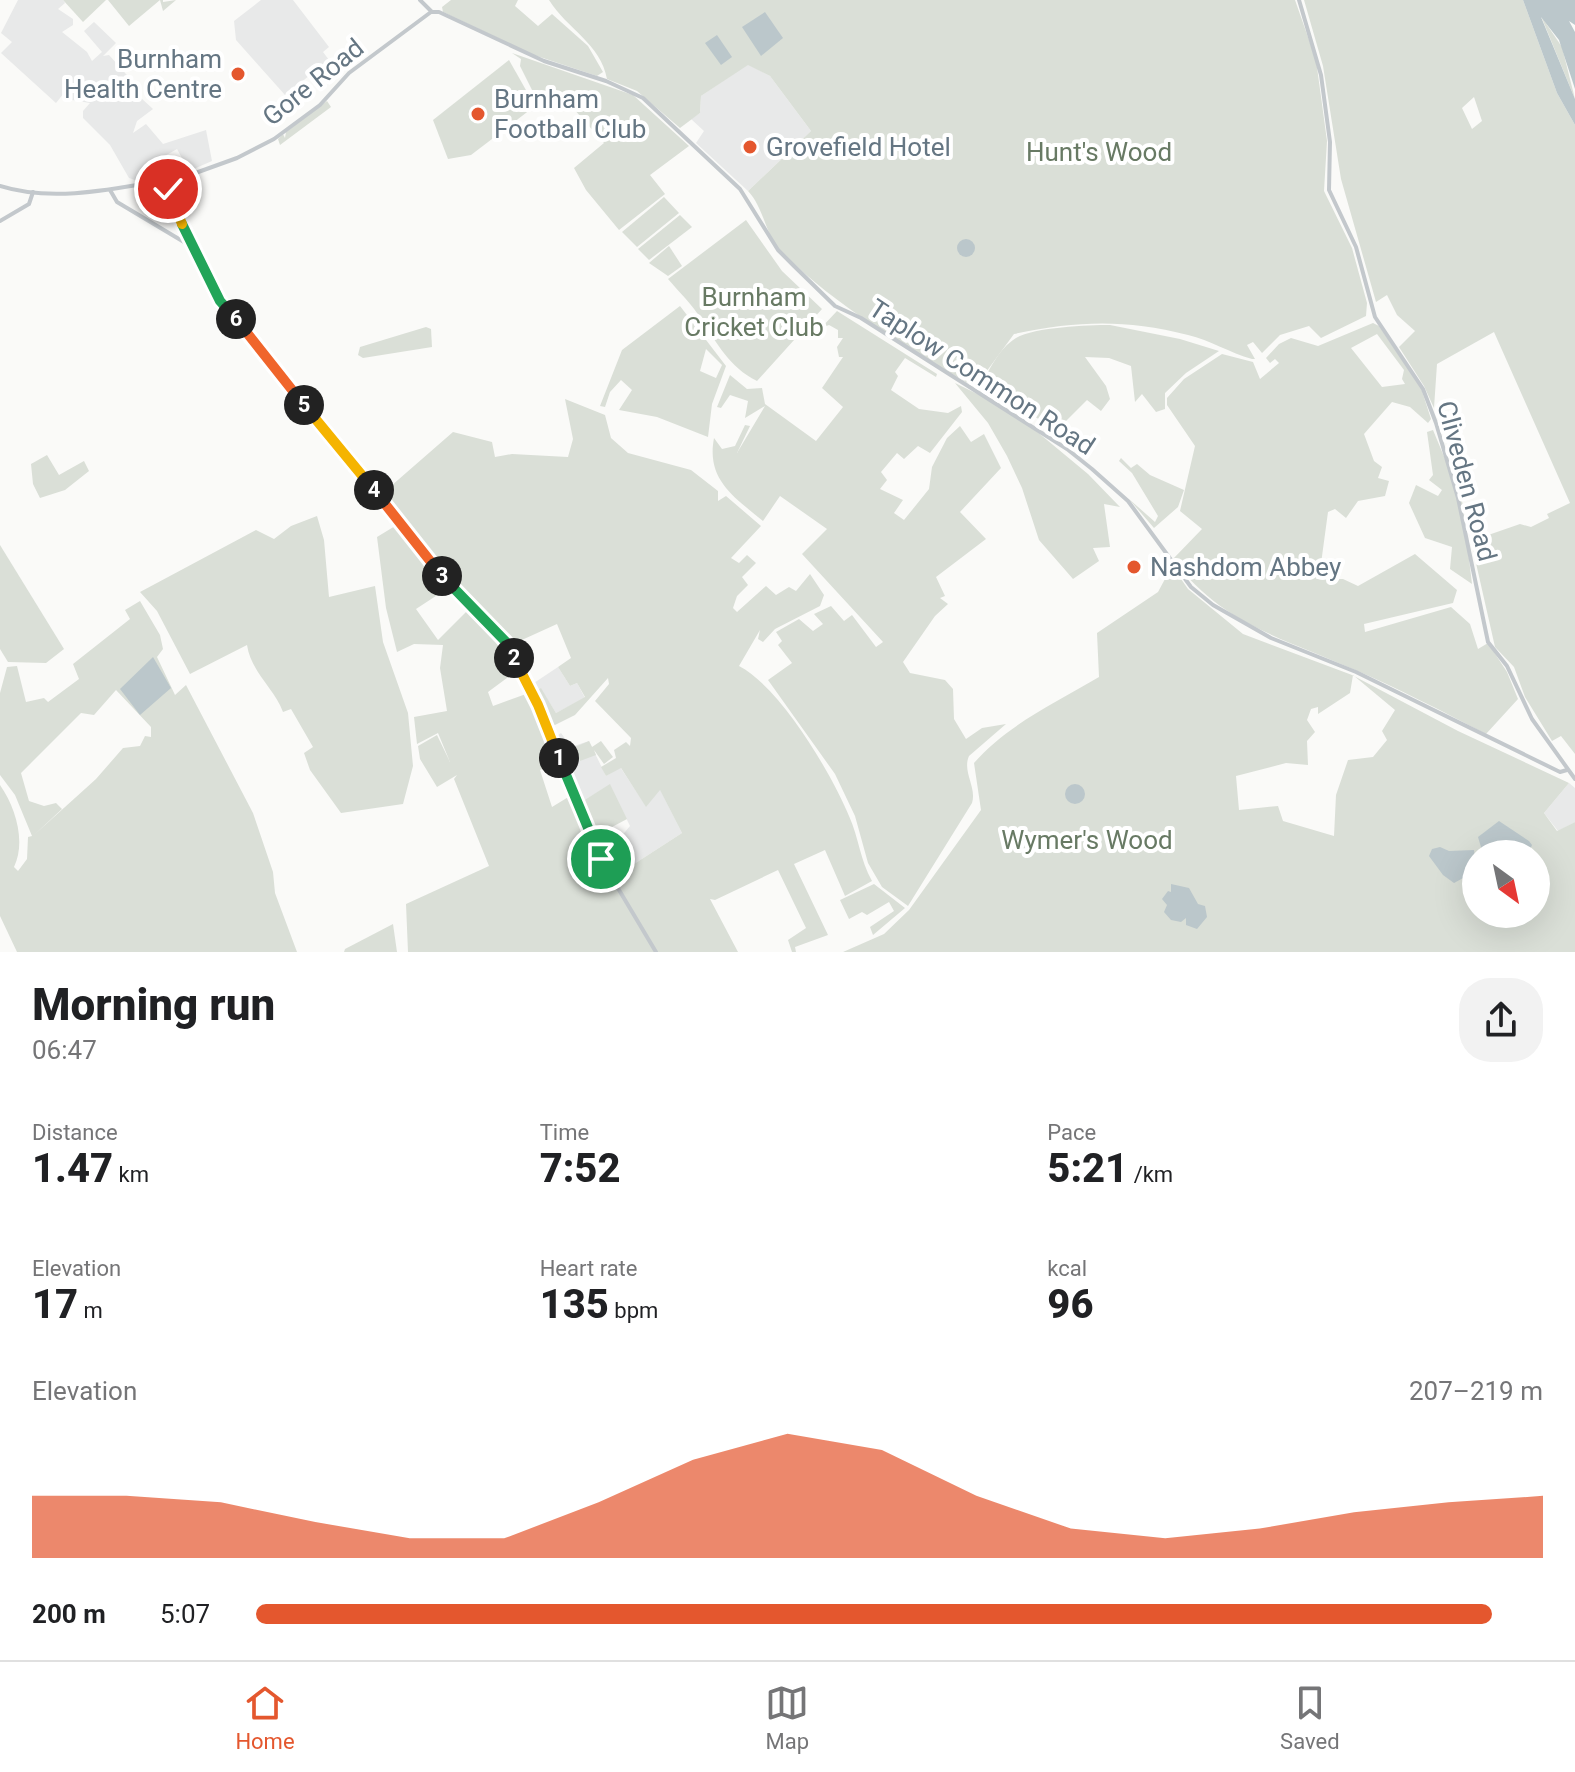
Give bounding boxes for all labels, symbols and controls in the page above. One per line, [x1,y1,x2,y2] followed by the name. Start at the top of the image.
[257,32,369,132] street label: Gore Road
[64,44,222,104] place label: Burnham Health Centre
[229,65,247,83] marker: Burnham Health Centre
[494,84,646,144] place label: Burnham Football Club
[469,105,487,123] marker: Burnham Football Club
[766,132,951,162] place label: Grovefield Hotel
[1026,137,1172,167] park label: Hunt's Wood
[741,138,759,156] marker: Grovefield Hotel
[134,155,202,223] pin
[146,167,190,211] icon: check
[684,282,824,342] park label: Burnham Cricket Club
[864,293,1100,461] street label: Taplow Common Road
[216,299,256,339] pin: 6
[230,306,242,331] text: 6
[284,385,324,425] pin: 5
[298,392,310,417] text: 5
[1431,398,1503,564] street label: Cliveden Road
[354,470,394,510] pin: 4
[368,477,380,502] text: 4
[1150,552,1341,582] place label: Nashdom Abbey
[422,556,462,596] pin: 3
[1125,558,1143,576] marker: Nashdom Abbey
[436,563,448,588] text: 3
[494,638,534,678] pin: 2
[508,645,520,670] text: 2
[539,738,579,778] pin: 1
[553,745,565,770] text: 1
[567,825,635,893] pin
[1001,825,1173,855] park label: Wymer's Wood
[579,837,623,881] icon: arrive
[1462,840,1550,928] north arrow
[1462,840,1550,928] map controls
[1459,978,1543,1062] button: share
[32,979,275,1031] text: Morning run
[32,1035,97,1065] text: 06:47
[32,1120,118,1145] text: Distance
[540,1120,589,1145] text: Time
[1047,1120,1096,1145] text: Pace
[32,1145,113,1192] text: 1.47
[540,1145,621,1192] text: 7:52
[1047,1145,1128,1192] text: 5:21
[113,1162,149,1187] text: km
[1128,1162,1173,1187] text: /km
[32,1256,121,1281] text: Elevation
[540,1256,638,1281] text: Heart rate
[1047,1256,1087,1281] text: kcal
[32,1281,78,1328] text: 17
[540,1281,609,1328] text: 135
[1047,1281,1093,1328] text: 96
[78,1298,103,1323] text: m
[609,1298,658,1323] text: bpm
[32,1376,137,1406] text: Elevation
[1409,1376,1543,1406] text: 207–219 m
[32,1599,106,1629] text: 200 m
[160,1599,210,1629] text: 5:07
[235,1681,295,1754] tab: Home
[765,1681,809,1754] tab: Map
[1280,1681,1340,1754] tab: Saved

